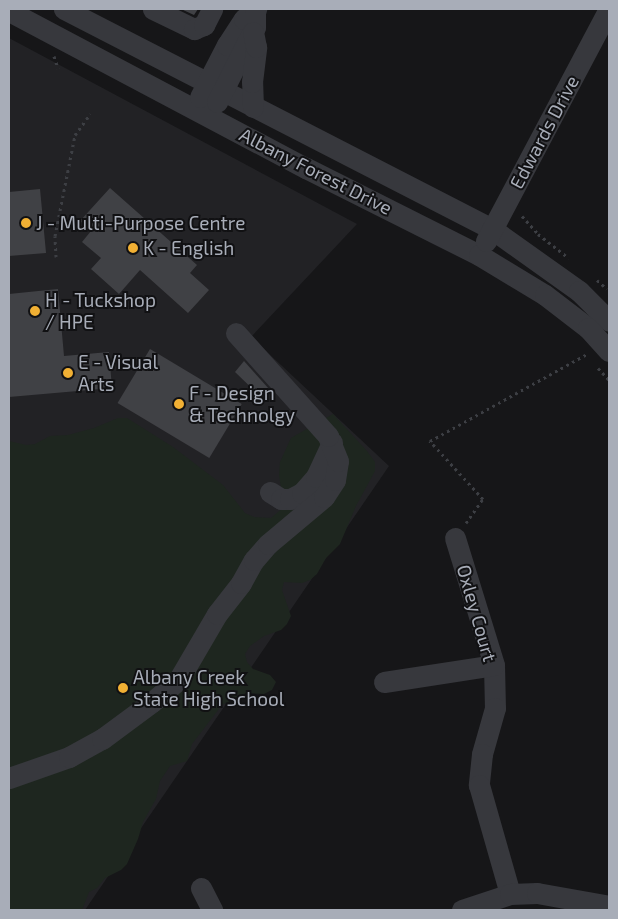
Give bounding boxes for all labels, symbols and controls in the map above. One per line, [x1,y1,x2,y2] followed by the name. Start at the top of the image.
[505,72,583,192] street label: Edwards Drive
[236,123,396,219] street label: Albany Forest Drive
[36,212,245,234] place label: J - Multi-Purpose Centre
[20,217,32,229] marker: J - Multi-Purpose Centre
[143,237,235,259] place label: K - English
[127,242,139,254] marker: K - English
[45,289,156,333] place label: H - Tuckshop / HPE
[29,305,41,317] marker: H - Tuckshop / HPE
[78,351,158,395] place label: E - Visual Arts
[62,367,74,379] marker: E - Visual Arts
[189,382,295,426] place label: F - Design & Technolgy
[173,398,185,410] marker: F - Design & Technolgy
[452,562,502,664] street label: Oxley Court
[133,666,284,710] place label: Albany Creek State High School
[117,682,129,694] marker: Albany Creek State High School

